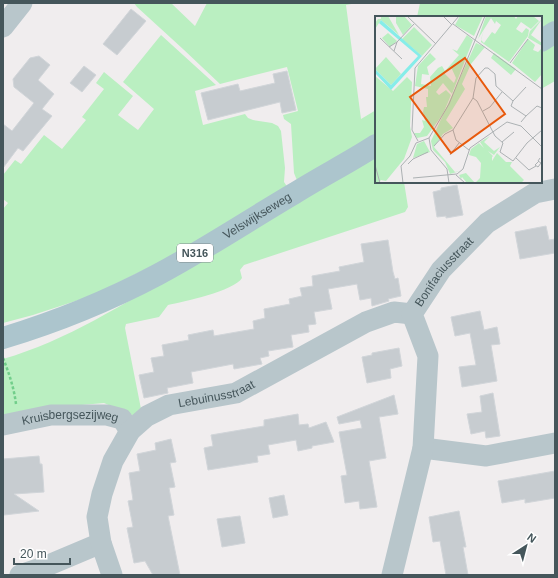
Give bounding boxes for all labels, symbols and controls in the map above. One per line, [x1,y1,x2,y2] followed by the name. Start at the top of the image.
[375,16,542,183] inset map
[221,190,294,242] street label: Velswijkseweg
[412,234,477,309] street label: Bonifaciusstraat
[177,244,213,262] road number: N316
[177,377,258,410] street label: Lebuinusstraat
[20,408,120,428] street label: Kruisbergsezijweg
[506,526,546,566] north arrow
[525,531,539,545] text: N
[14,540,70,566] scale bar
[20,547,47,561] text: 20 m

